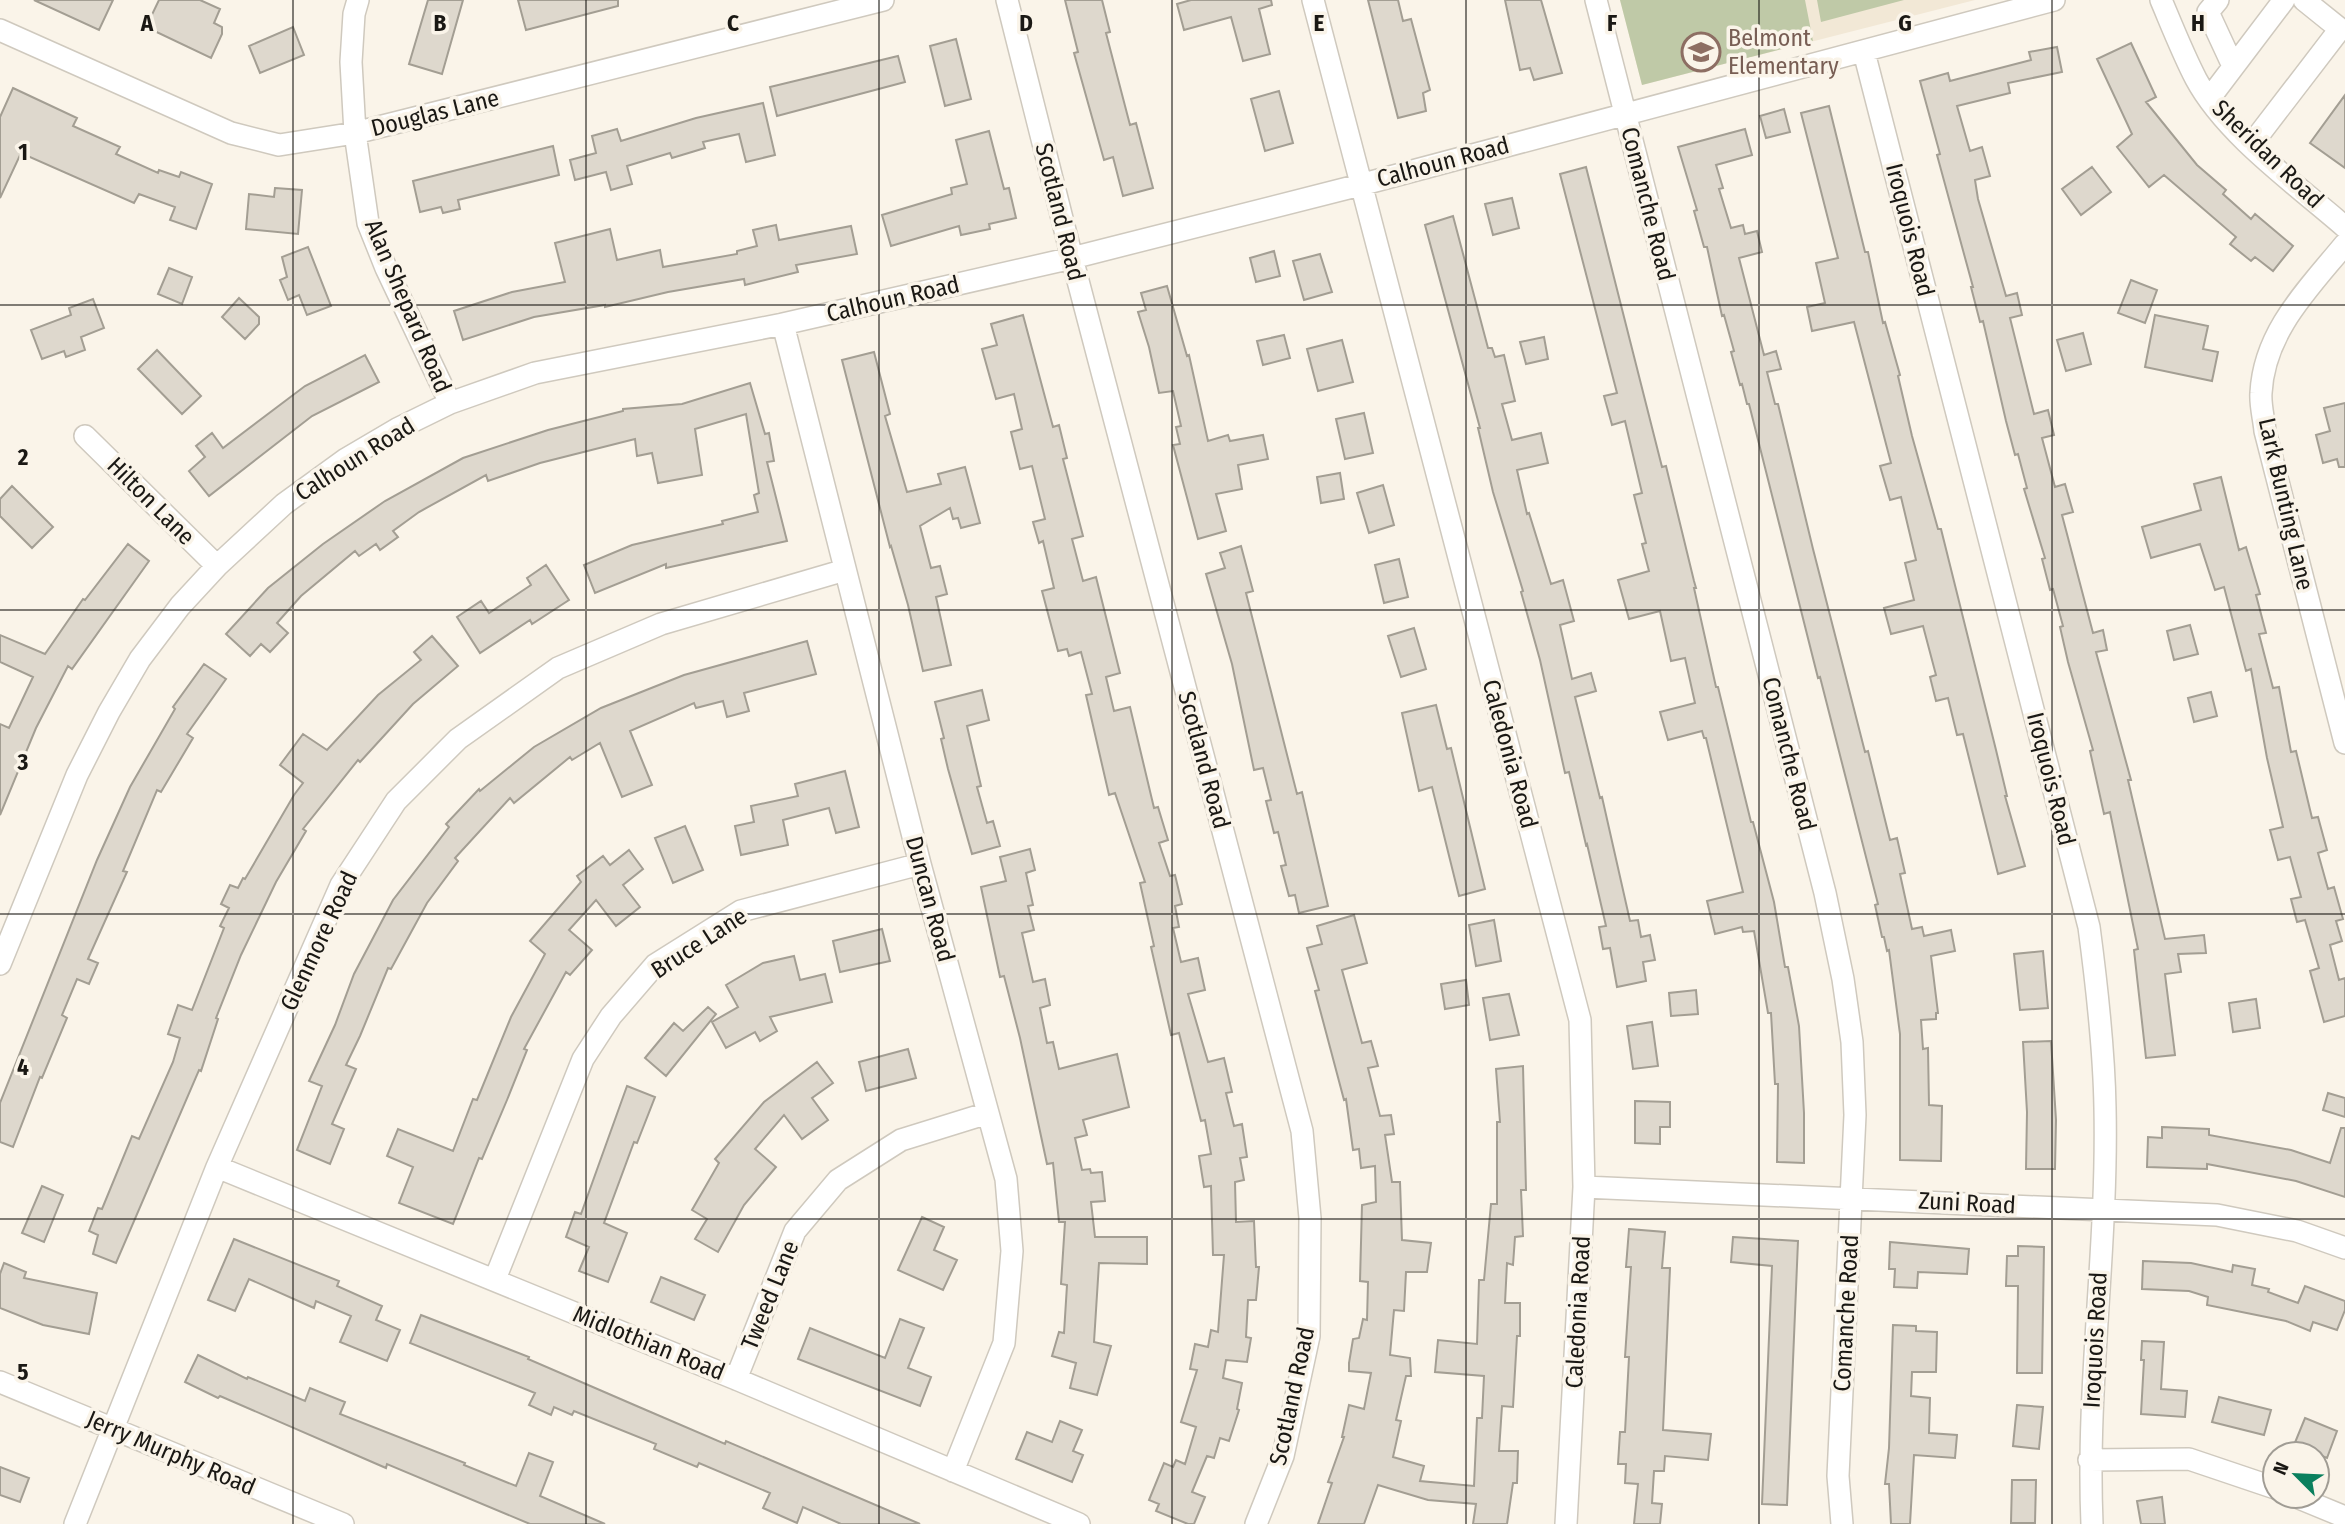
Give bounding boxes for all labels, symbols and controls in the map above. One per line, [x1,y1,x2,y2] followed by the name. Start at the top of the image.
[140,9,154,37] text: A
[434,9,447,37] text: B
[727,9,739,37] text: C
[1019,9,1033,37] text: D
[1314,9,1325,37] text: E
[1607,9,1617,37] text: F
[1898,9,1912,37] text: G
[2191,9,2205,37] text: H
[1728,24,1839,80] place label: Belmont Elementary
[1680,31,1722,73] school or university icon: Belmont Elementary
[368,84,502,142] street label: Douglas Lane
[2207,94,2329,214] street label: Sheridan Road
[1615,124,1681,284] street label: Comanche Road
[1374,131,1512,193] street label: Calhoun Road
[18,138,28,166] text: 1
[1029,140,1091,284] street label: Scotland Road
[1880,160,1940,300] street label: Iroquois Road
[359,215,457,397] street label: Alan Shepard Road
[824,270,962,328] street label: Calhoun Road
[290,411,420,507] street label: Calhoun Road
[2253,415,2319,593] street label: Lark Bunting Lane
[17,443,29,471] text: 2
[101,451,201,551] street label: Hilton Lane
[1756,674,1822,834] street label: Comanche Road
[1477,677,1543,831] street label: Caledonia Road
[1172,688,1236,832] street label: Scotland Road
[2021,709,2081,849] street label: Iroquois Road
[17,748,29,776] text: 3
[900,833,960,965] street label: Duncan Road
[275,867,363,1015] street label: Glenmore Road
[646,902,752,984] street label: Bruce Lane
[17,1053,29,1081] text: 4
[1918,1186,2016,1220] street label: Zuni Road
[1828,1234,1864,1392] street label: Comanche Road
[1560,1235,1596,1389] street label: Caledonia Road
[735,1236,805,1354] street label: Tweed Lane
[2077,1271,2113,1409] street label: Iroquois Road
[569,1300,729,1386] street label: Midlothian Road
[1264,1324,1320,1468] street label: Scotland Road
[17,1358,29,1386] text: 5
[82,1405,260,1501] street label: Jerry Murphy Road
[2261,1440,2331,1510] north arrow
[2268,1458,2294,1478] text: N

